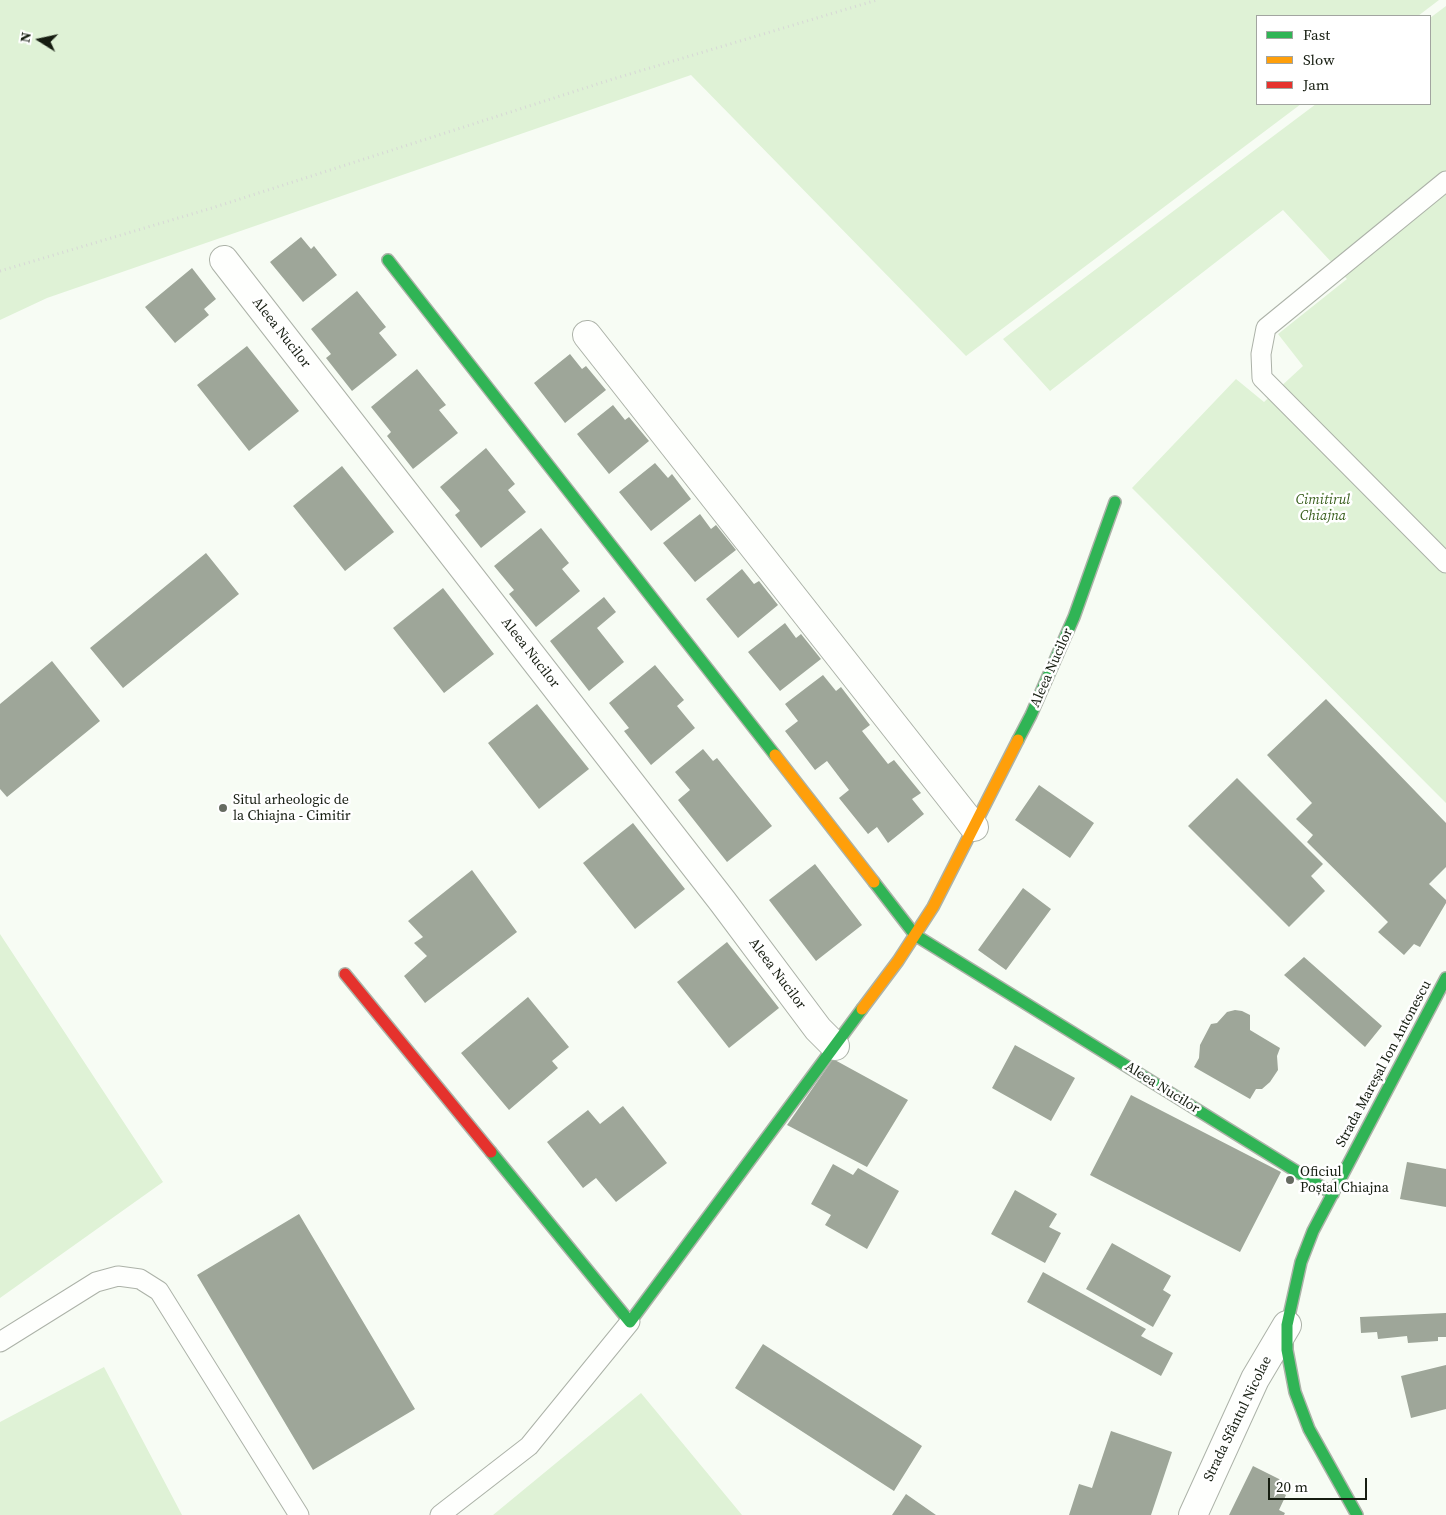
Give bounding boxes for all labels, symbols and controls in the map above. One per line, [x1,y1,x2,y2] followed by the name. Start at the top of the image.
[15,15,65,65] north arrow
[1256,15,1431,105] legend
[1303,24,1330,45] text: Fast
[14,31,36,44] text: N
[1303,49,1335,70] text: Slow
[1303,74,1329,95] text: Jam
[248,294,314,372] street label: Aleea Nucilor
[1296,492,1350,524] park label: Cimitirul Chiajna
[497,614,563,692] street label: Aleea Nucilor
[1027,626,1077,710] street label: Aleea Nucilor
[233,792,351,824] place label: Situl arheologic de la Chiajna - Cimitir
[217,802,229,814] marker: Situl arheologic de la Chiajna - Cimitir
[745,935,809,1013] street label: Aleea Nucilor
[1333,978,1435,1150] street label: Strada Mareșal Ion Antonescu
[1122,1058,1202,1118] street label: Aleea Nucilor
[1300,1164,1389,1196] place label: Oficiul Poștal Chiajna
[1284,1174,1296,1186] marker: Oficiul Poștal Chiajna
[1200,1354,1276,1484] street label: Strada Sfântul Nicolae
[1271,1468,1370,1500] scale bar
[1276,1476,1308,1497] text: 20 m

